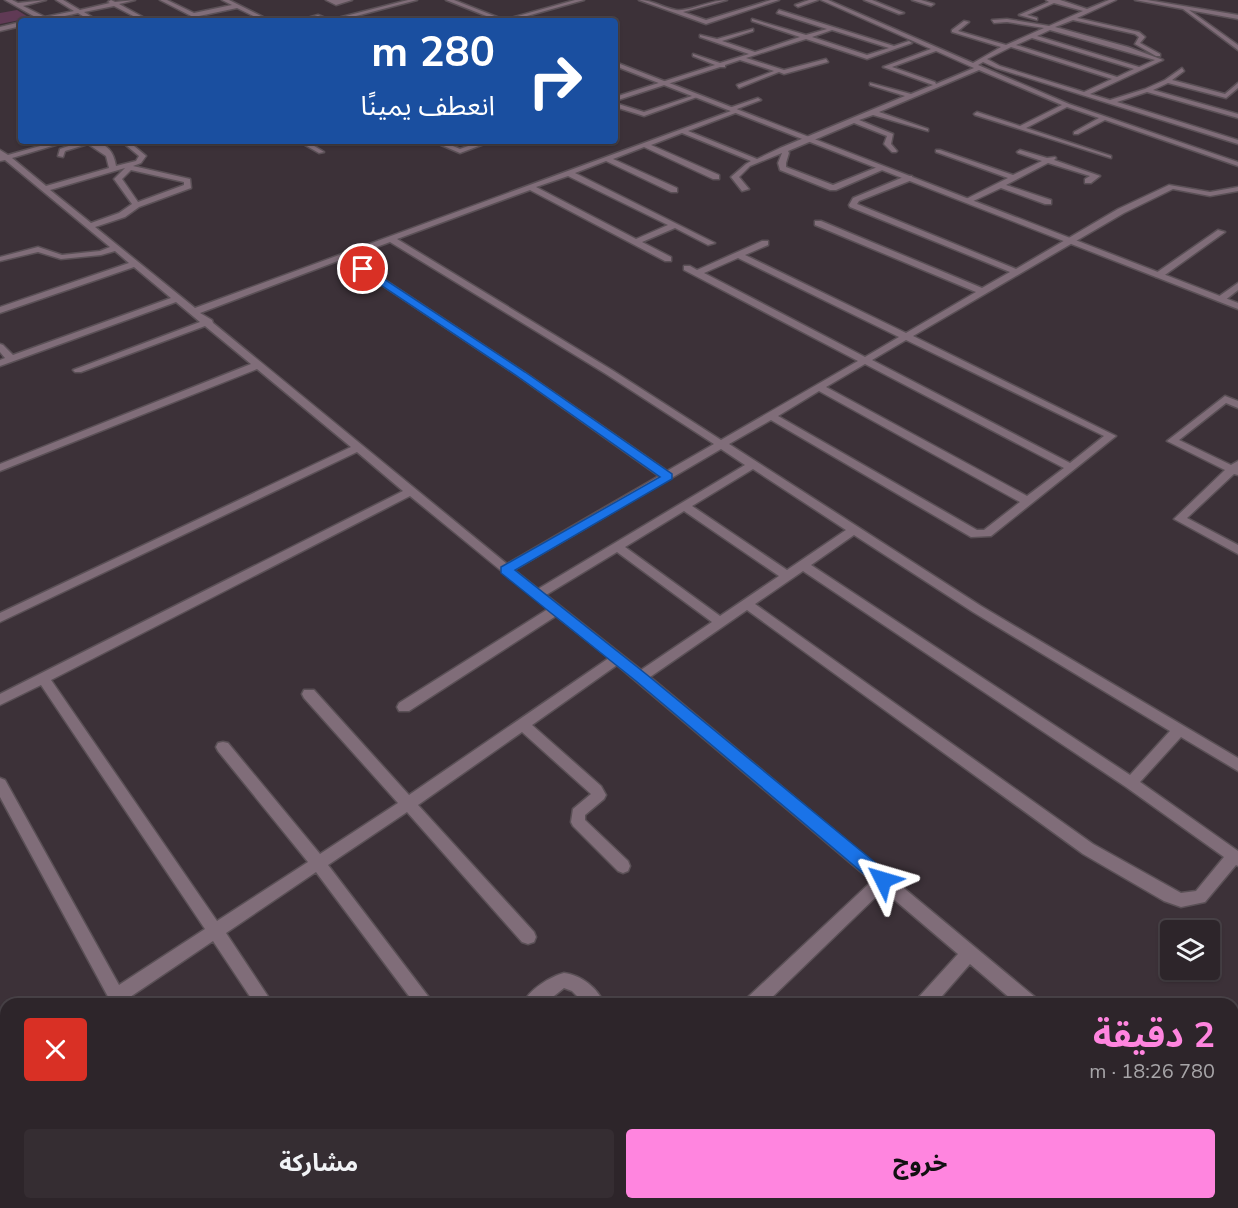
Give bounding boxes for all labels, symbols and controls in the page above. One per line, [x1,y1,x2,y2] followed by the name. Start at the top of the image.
[371,24,495,81] text: 280 m
[516,42,594,120] icon: right
[361,88,495,125] text: انعطف يمينًا
[337,243,388,294] pin
[346,252,379,285] icon: arrive
[851,848,915,912] position arrow
[1160,920,1220,980] map controls
[1160,920,1220,980] button: layers
[1093,1011,1215,1060] text: 2 دقيقة
[24,1018,87,1081] button: close
[1089,1058,1215,1085] text: 780 m · 18:26
[24,1129,614,1198] button: مشاركة
[626,1129,1215,1198] button: خروج

